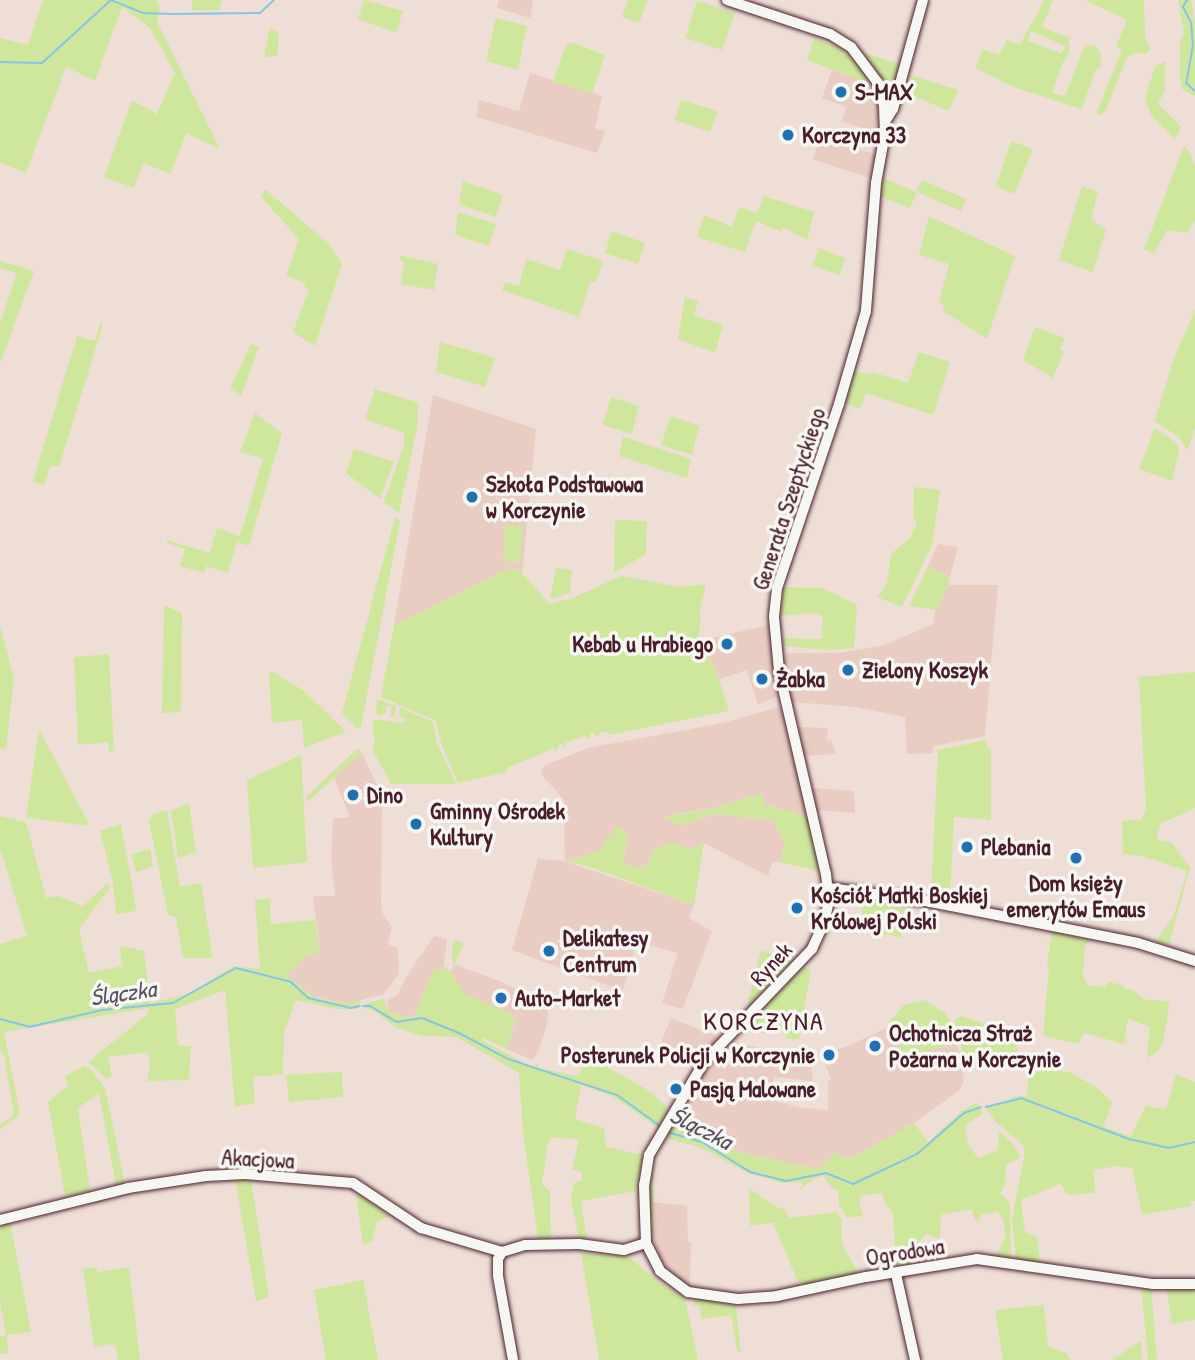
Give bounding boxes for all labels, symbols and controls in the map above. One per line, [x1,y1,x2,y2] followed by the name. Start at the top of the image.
[855,78,914,106] place label: S-MAX
[833,84,849,100] marker: S-MAX
[802,121,906,149] place label: Korczyna 33
[780,127,796,143] marker: Korczyna 33
[747,404,831,594] street label: Generała Szeptyckiego
[486,470,643,524] place label: Szkoła Podstawowa w Korczynie
[464,489,480,505] marker: Szkoła Podstawowa w Korczynie
[572,630,713,658] place label: Kebab u Hrabiego
[719,636,735,652] marker: Kebab u Hrabiego
[862,656,988,684] place label: Zielony Koszyk
[840,662,856,678] marker: Zielony Koszyk
[776,665,825,693] place label: Żabka
[754,671,770,687] marker: Żabka
[367,781,403,809] place label: Dino
[345,787,361,803] marker: Dino
[430,797,565,851] place label: Gminny Ośrodek Kultury
[408,816,424,832] marker: Gminny Ośrodek Kultury
[981,833,1050,861] place label: Plebania
[959,839,975,855] marker: Plebania
[1068,850,1084,866] marker: Dom księży emerytów Emaus
[1007,869,1145,923] place label: Dom księży emerytów Emaus
[811,881,988,935] place label: Kościół Matki Boskiej Królowej Polski
[789,900,805,916] marker: Kościół Matki Boskiej Królowej Polski
[563,924,649,978] place label: Delikatesy Centrum
[744,937,798,991] street label: Rynek
[541,943,557,959] marker: Delikatesy Centrum
[88,974,158,1012] water label: Ślączka
[515,984,620,1012] place label: Auto-Market
[493,990,509,1006] marker: Auto-Market
[704,1005,824,1037] district label: KORCZYNA
[889,1019,1061,1073] place label: Ochotnicza Straż Pożarna w Korczynie
[867,1038,883,1054] marker: Ochotnicza Straż Pożarna w Korczynie
[561,1041,815,1069] place label: Posterunek Policji w Korczynie
[821,1047,837,1063] marker: Posterunek Policji w Korczynie
[690,1075,816,1103] place label: Pasją Malowane
[668,1081,684,1097] marker: Pasją Malowane
[665,1100,737,1156] water label: Ślączka
[221,1143,295,1175] street label: Akacjowa
[864,1232,946,1272] street label: Ogrodowa

